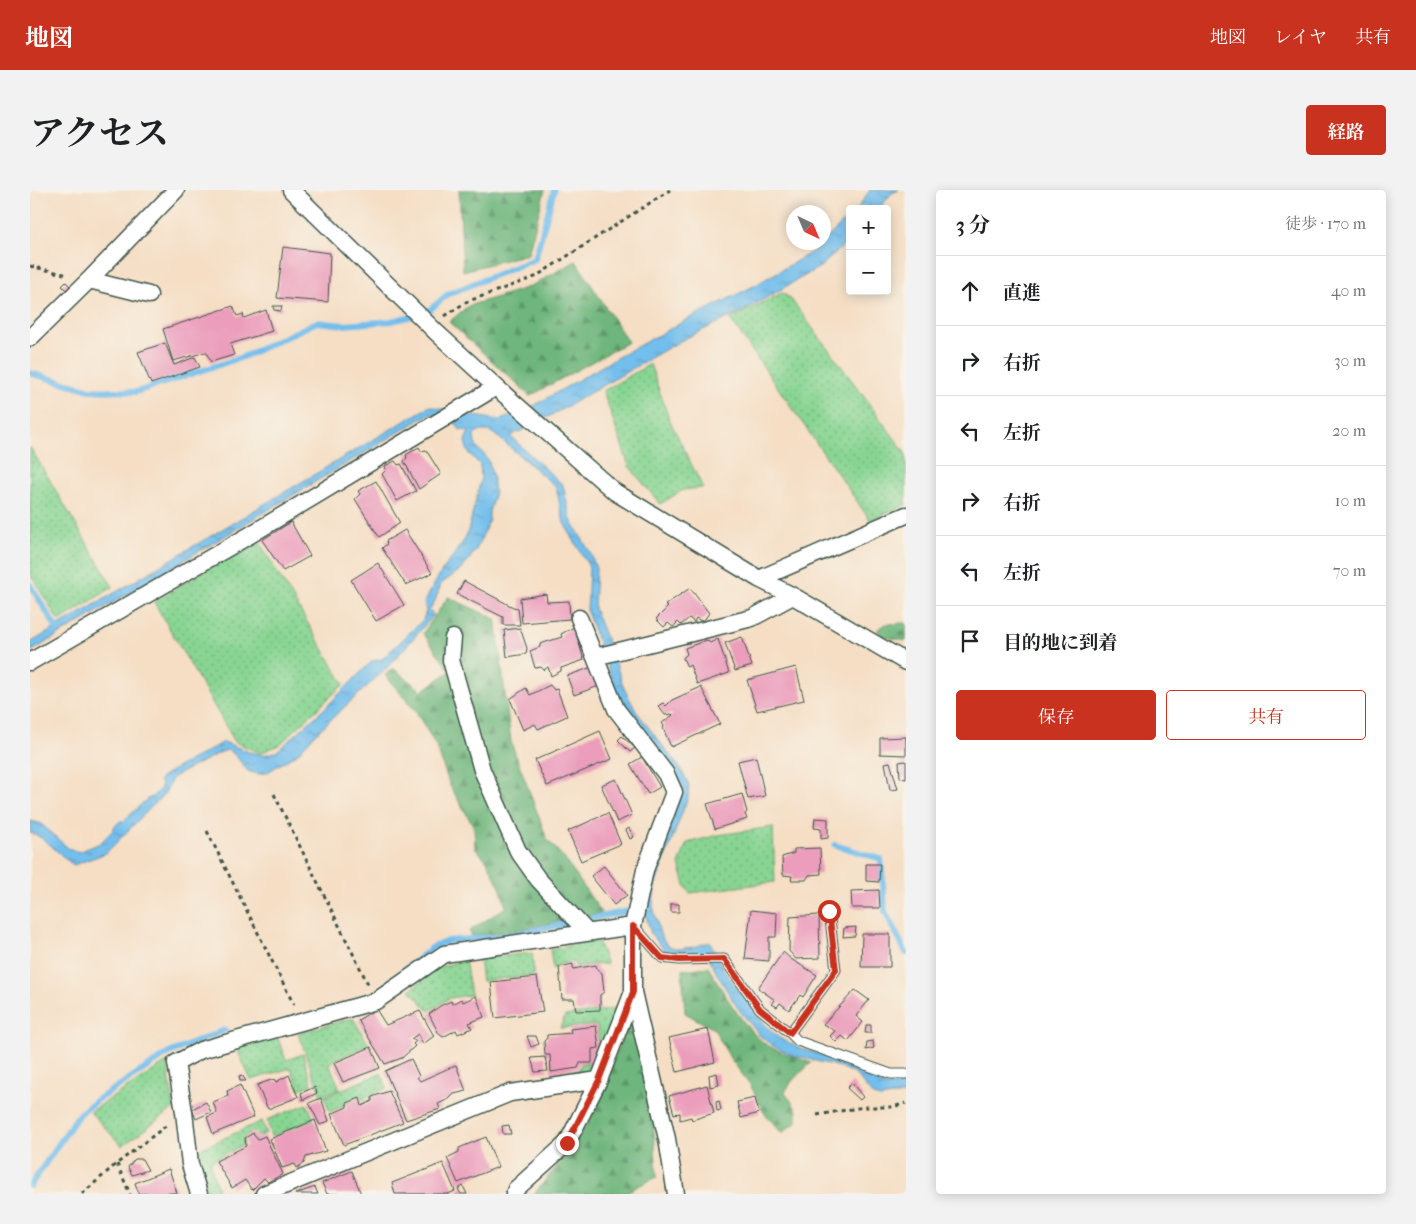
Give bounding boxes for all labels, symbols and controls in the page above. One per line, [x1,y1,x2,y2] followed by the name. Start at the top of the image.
[25,24,73,52] text: 地図
[1210,27,1246,48] text: 地図
[1274,27,1327,48] text: レイヤ
[1355,27,1391,48] text: 共有
[1306,105,1386,155] button: 経路
[30,113,169,154] text: アクセス
[786,205,831,250] north arrow
[846,205,891,295] map controls
[846,205,891,250] button: +
[956,213,990,237] text: 3 分
[1285,214,1366,233] text: 徒歩 · 170 m
[846,250,891,295] button: −
[956,277,984,305] icon: ahead
[1331,281,1366,300] text: 40 m
[1003,282,1041,304] text: 直進
[956,347,984,375] icon: right
[1334,351,1366,370] text: 30 m
[1003,352,1041,374] text: 右折
[956,417,984,445] icon: left
[1332,421,1366,440] text: 20 m
[1003,422,1041,444] text: 左折
[956,487,984,515] icon: right
[1335,491,1366,510] text: 10 m
[1003,492,1041,514] text: 右折
[956,557,984,585] icon: left
[1333,561,1366,580] text: 70 m
[1003,562,1041,584] text: 左折
[956,627,984,655] icon: arrive
[1003,632,1117,654] text: 目的地に到着
[956,690,1156,740] button: 保存
[1166,690,1366,740] button: 共有
[818,900,841,923] route start
[556,1132,579,1155] route end

